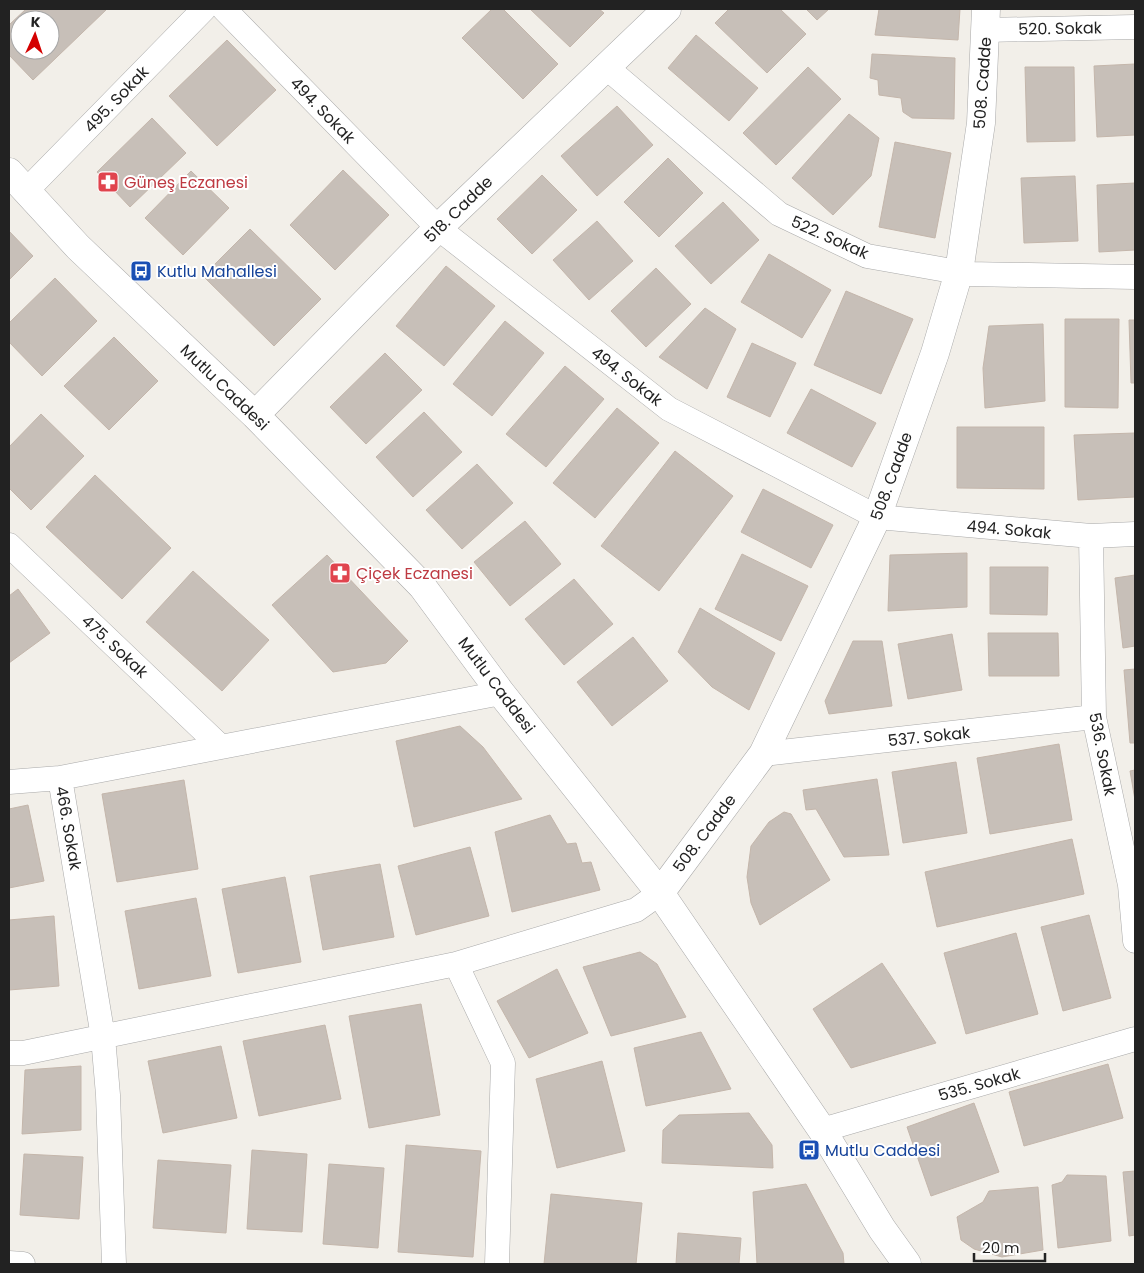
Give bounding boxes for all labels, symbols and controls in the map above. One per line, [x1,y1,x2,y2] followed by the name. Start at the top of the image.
[10,10,60,60] north arrow
[30,12,41,32] text: K
[1018,16,1103,41] street label: 520. Sokak
[968,36,997,130] street label: 508. Cadde
[79,60,155,138] street label: 495. Sokak
[285,72,361,149] street label: 494. Sokak
[96,170,120,194] pharmacy icon: Güneş Eczanesi
[124,171,248,194] place label: Güneş Eczanesi
[419,171,498,248] street label: 518. Cadde
[787,210,873,265] street label: 522. Sokak
[129,259,153,283] bus stop icon: Kutlu Mahallesi
[157,260,277,283] place label: Kutlu Mahallesi
[175,339,274,436] street label: Mutlu Caddesi
[586,341,668,412] street label: 494. Sokak
[865,429,918,524] street label: 508. Cadde
[966,514,1053,545] street label: 494. Sokak
[328,561,352,585] pharmacy icon: Çiçek Eczanesi
[356,562,473,585] place label: Çiçek Eczanesi
[76,610,154,684] street label: 475. Sokak
[453,632,540,738] street label: Mutlu Caddesi
[1083,711,1122,798] street label: 536. Sokak
[887,721,972,752] street label: 537. Sokak
[50,784,87,873] street label: 466. Sokak
[667,789,741,877] street label: 508. Cadde
[936,1062,1023,1107] street label: 535. Sokak
[797,1138,821,1162] bus stop icon: Mutlu Caddesi
[825,1139,940,1162] place label: Mutlu Caddesi
[974,1230,1045,1262] scale bar
[982,1237,1020,1258] text: 20 m

